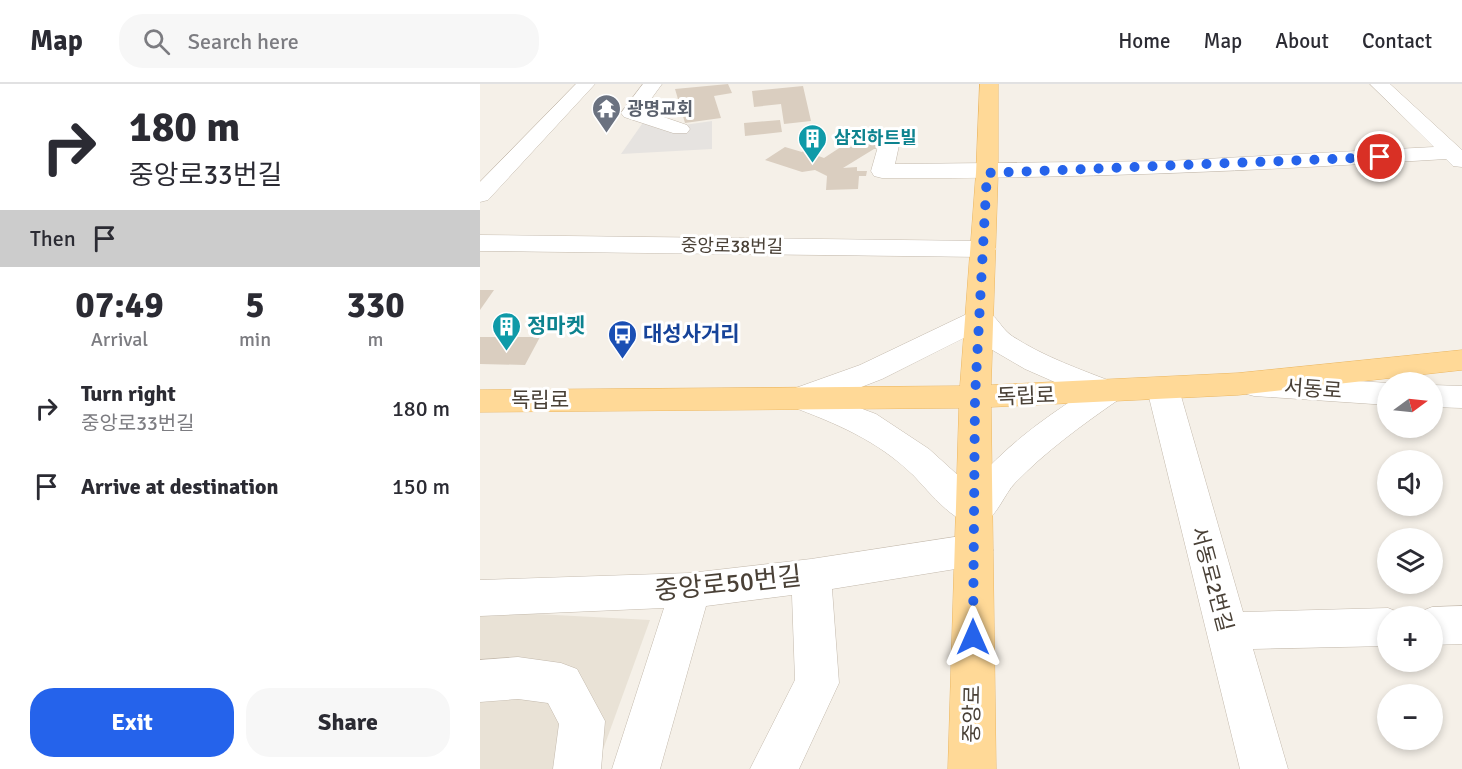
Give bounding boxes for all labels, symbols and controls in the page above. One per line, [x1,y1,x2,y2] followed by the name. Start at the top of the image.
[119,14,539,68] search box
[30,24,83,58] text: Map
[140,25,173,58] icon: search
[188,28,299,55] text: Search here
[1118,28,1171,54] text: Home
[1204,28,1242,54] text: Map
[1275,28,1329,54] text: About
[1362,28,1432,54] text: Contact
[590,93,622,135] temple icon: 광명교회
[627,98,693,120] place label: 광명교회
[129,102,240,153] text: 180 m
[30,108,108,186] icon: right
[797,122,829,164] building icon: 삼진하트빌
[834,127,917,149] place label: 삼진하트빌
[1354,131,1405,182] pin
[1363,140,1396,173] icon: arrive
[129,159,282,192] text: 중앙로33번길
[88,222,121,255] icon: arrive
[30,225,76,252] text: Then
[681,234,783,258] street label: 중앙로38번길
[75,283,164,328] text: 07:49
[245,283,265,328] text: 5
[346,283,405,328] text: 330
[490,310,522,352] building icon: 정마켓
[527,313,585,339] place label: 정마켓
[606,318,638,360] bus stop icon: 대성사거리
[643,321,740,347] place label: 대성사거리
[91,327,148,352] text: Arrival
[239,327,271,352] text: min
[368,327,384,352] text: m
[1377,372,1443,438] north arrow
[1377,372,1443,750] map controls
[1283,374,1343,404] street label: 서동로
[81,380,176,407] text: Turn right
[997,382,1055,410] street label: 독립로
[511,387,569,413] street label: 독립로
[30,392,63,425] icon: right
[392,395,450,422] text: 180 m
[81,411,195,436] text: 중앙로33번길
[1377,450,1443,516] button: sound
[30,470,63,503] icon: arrive
[81,473,278,500] text: Arrive at destination
[392,473,450,500] text: 150 m
[1185,523,1239,635] street label: 서동로2번길
[1377,528,1443,594] button: layers
[653,560,803,608] street label: 중앙로50번길
[941,605,1005,669] position arrow
[1377,606,1443,672] button: +
[1377,684,1443,750] button: −
[958,685,986,743] street label: 중앙로
[30,688,234,757] button: Exit
[246,688,450,757] button: Share

